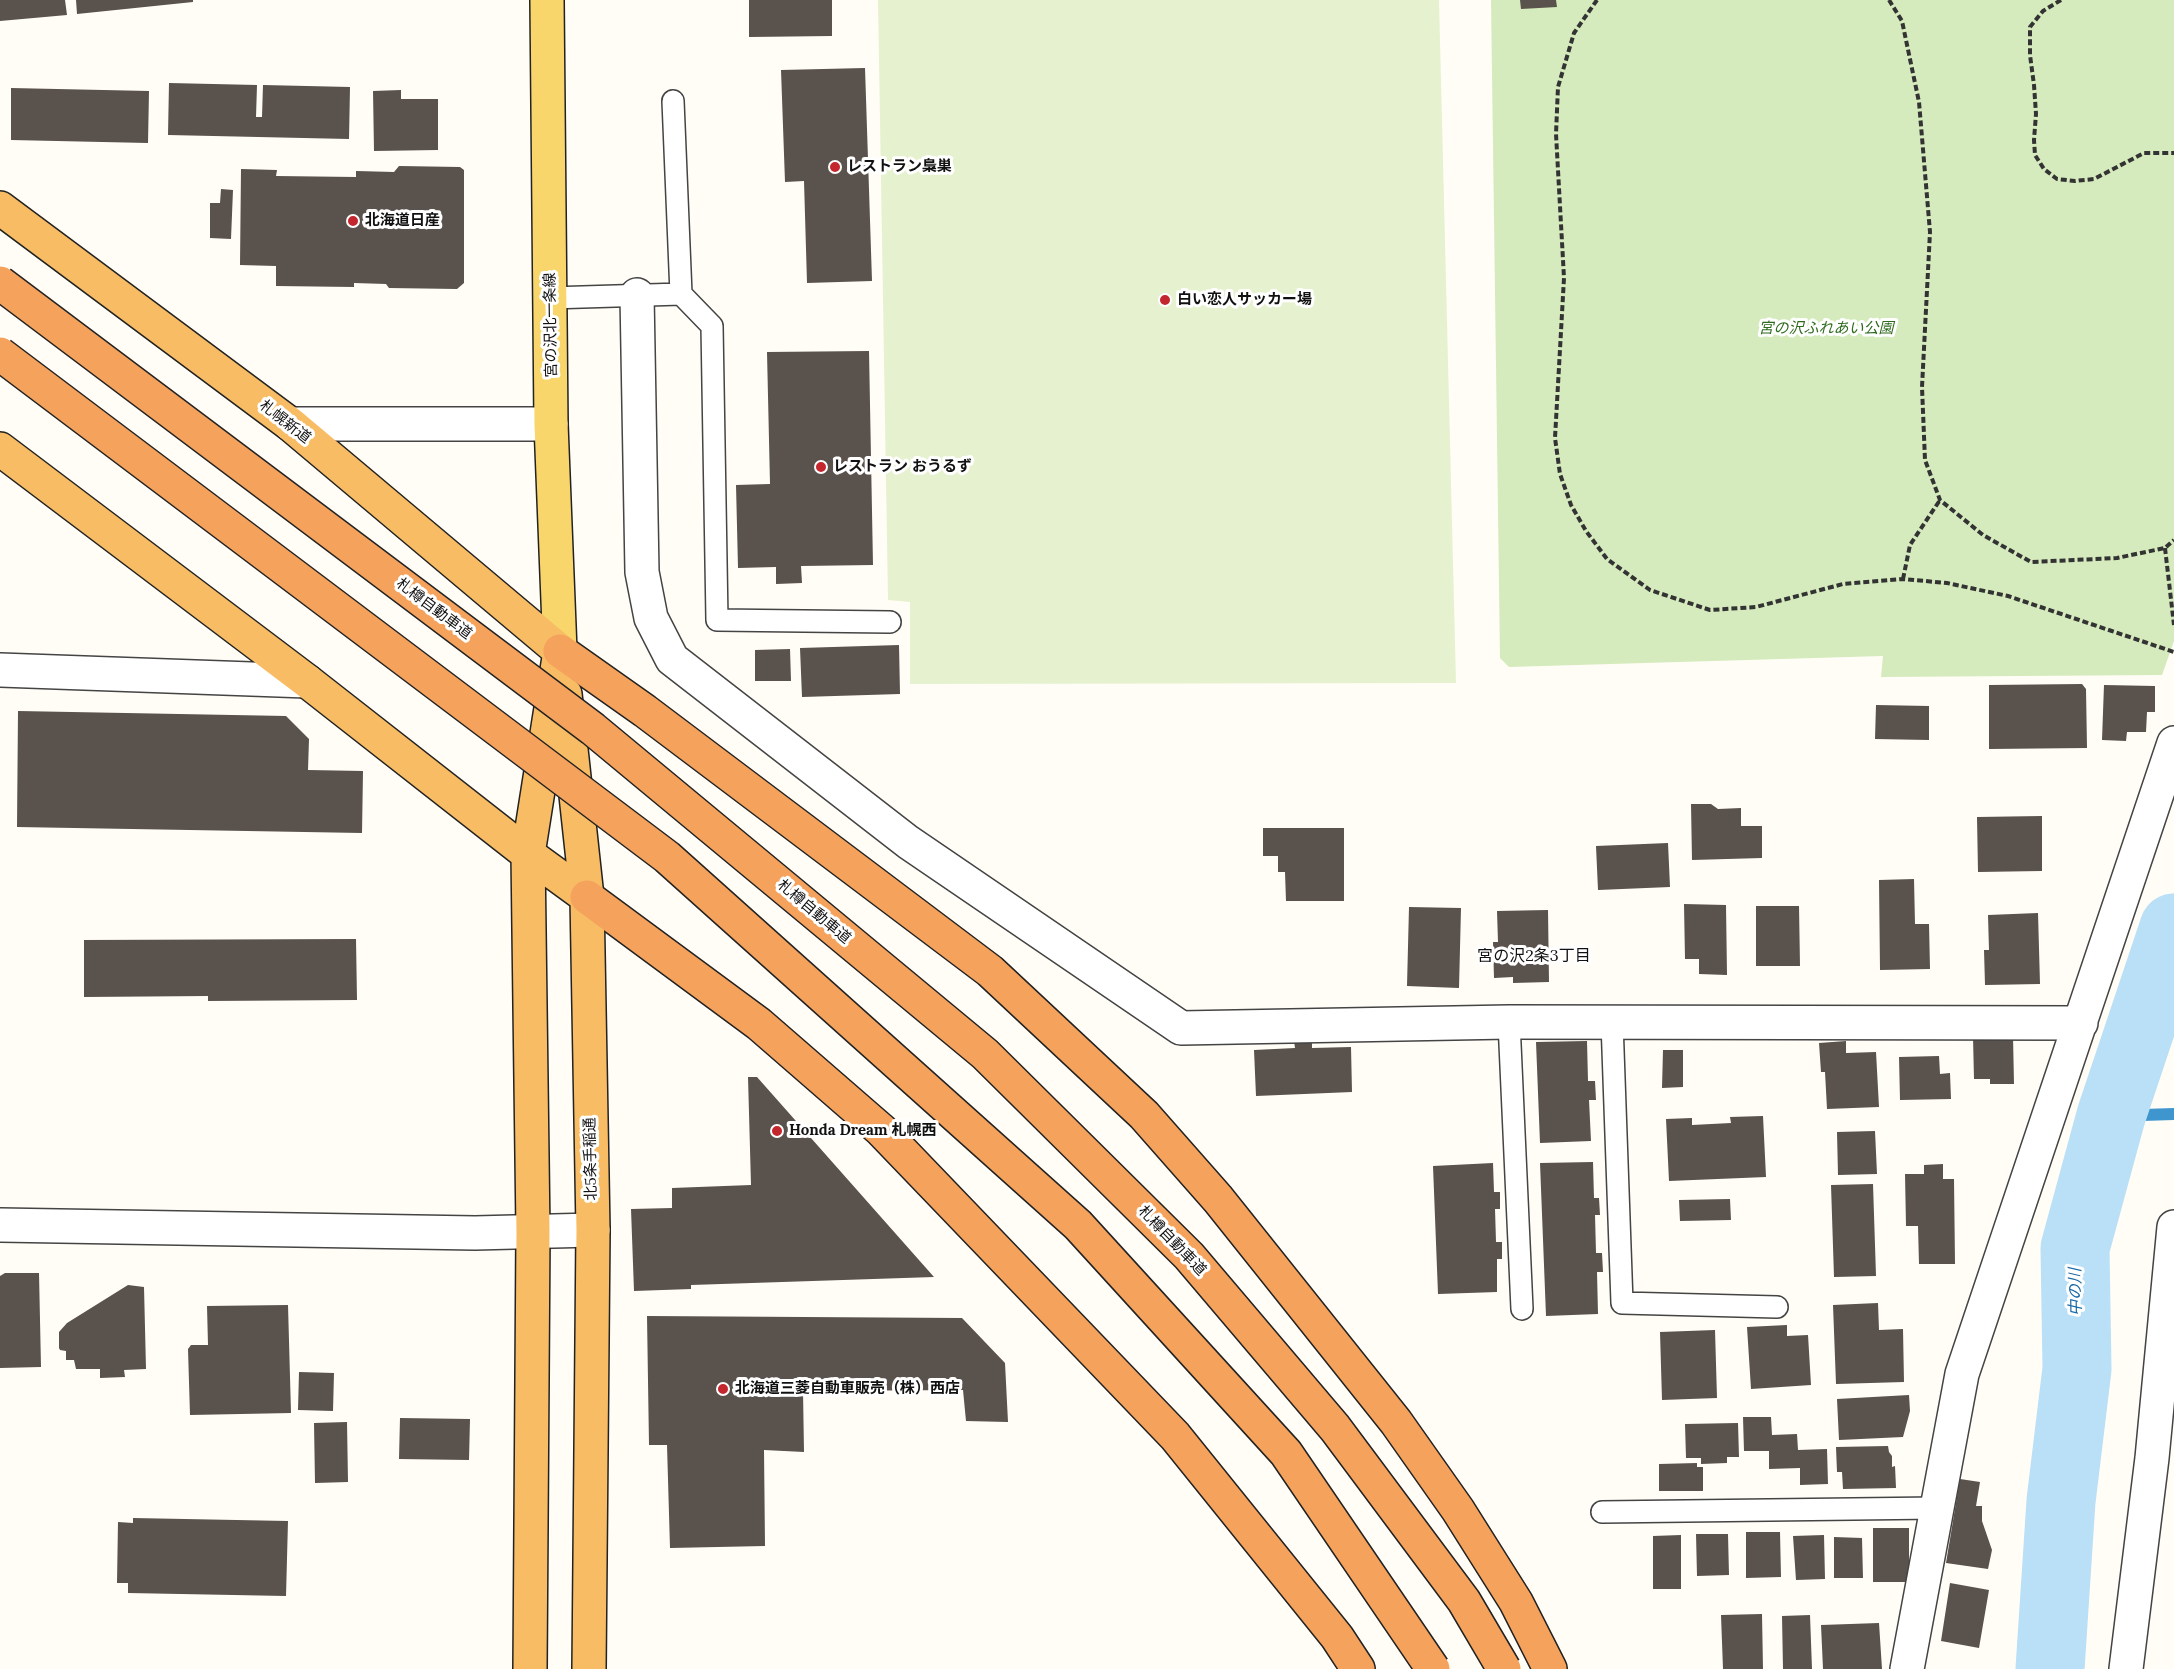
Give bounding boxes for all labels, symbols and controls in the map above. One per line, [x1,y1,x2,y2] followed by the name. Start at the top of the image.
[847,158,952,176] place label: レストラン梟巣
[828,160,842,174] marker: レストラン梟巣
[365,212,440,230] place label: 北海道日産
[346,214,360,228] marker: 北海道日産
[541,272,561,378] street label: 宮の沢北一条線
[1177,291,1312,309] place label: 白い恋人サッカー場
[1158,293,1172,307] marker: 白い恋人サッカー場
[1759,320,1893,338] park label: 宮の沢ふれあい公園
[256,396,314,448] street label: 札幌新道
[833,458,972,476] place label: レストラン おうるず
[814,460,828,474] marker: レストラン おうるず
[393,575,475,643] street label: 札樽自動車道
[774,876,854,948] street label: 札樽自動車道
[1477,946,1591,966] district label: 宮の沢2条3丁目
[581,1117,601,1201] street label: 北5条手稲通
[789,1122,937,1140] place label: Honda Dream 札幌西
[770,1124,784,1138] marker: Honda Dream 札幌西
[1134,1202,1210,1280] street label: 札樽自動車道
[2066,1268,2086,1316] water label: 中の川
[735,1380,960,1398] place label: 北海道三菱自動車販売（株）西店
[716,1382,730,1396] marker: 北海道三菱自動車販売（株）西店

